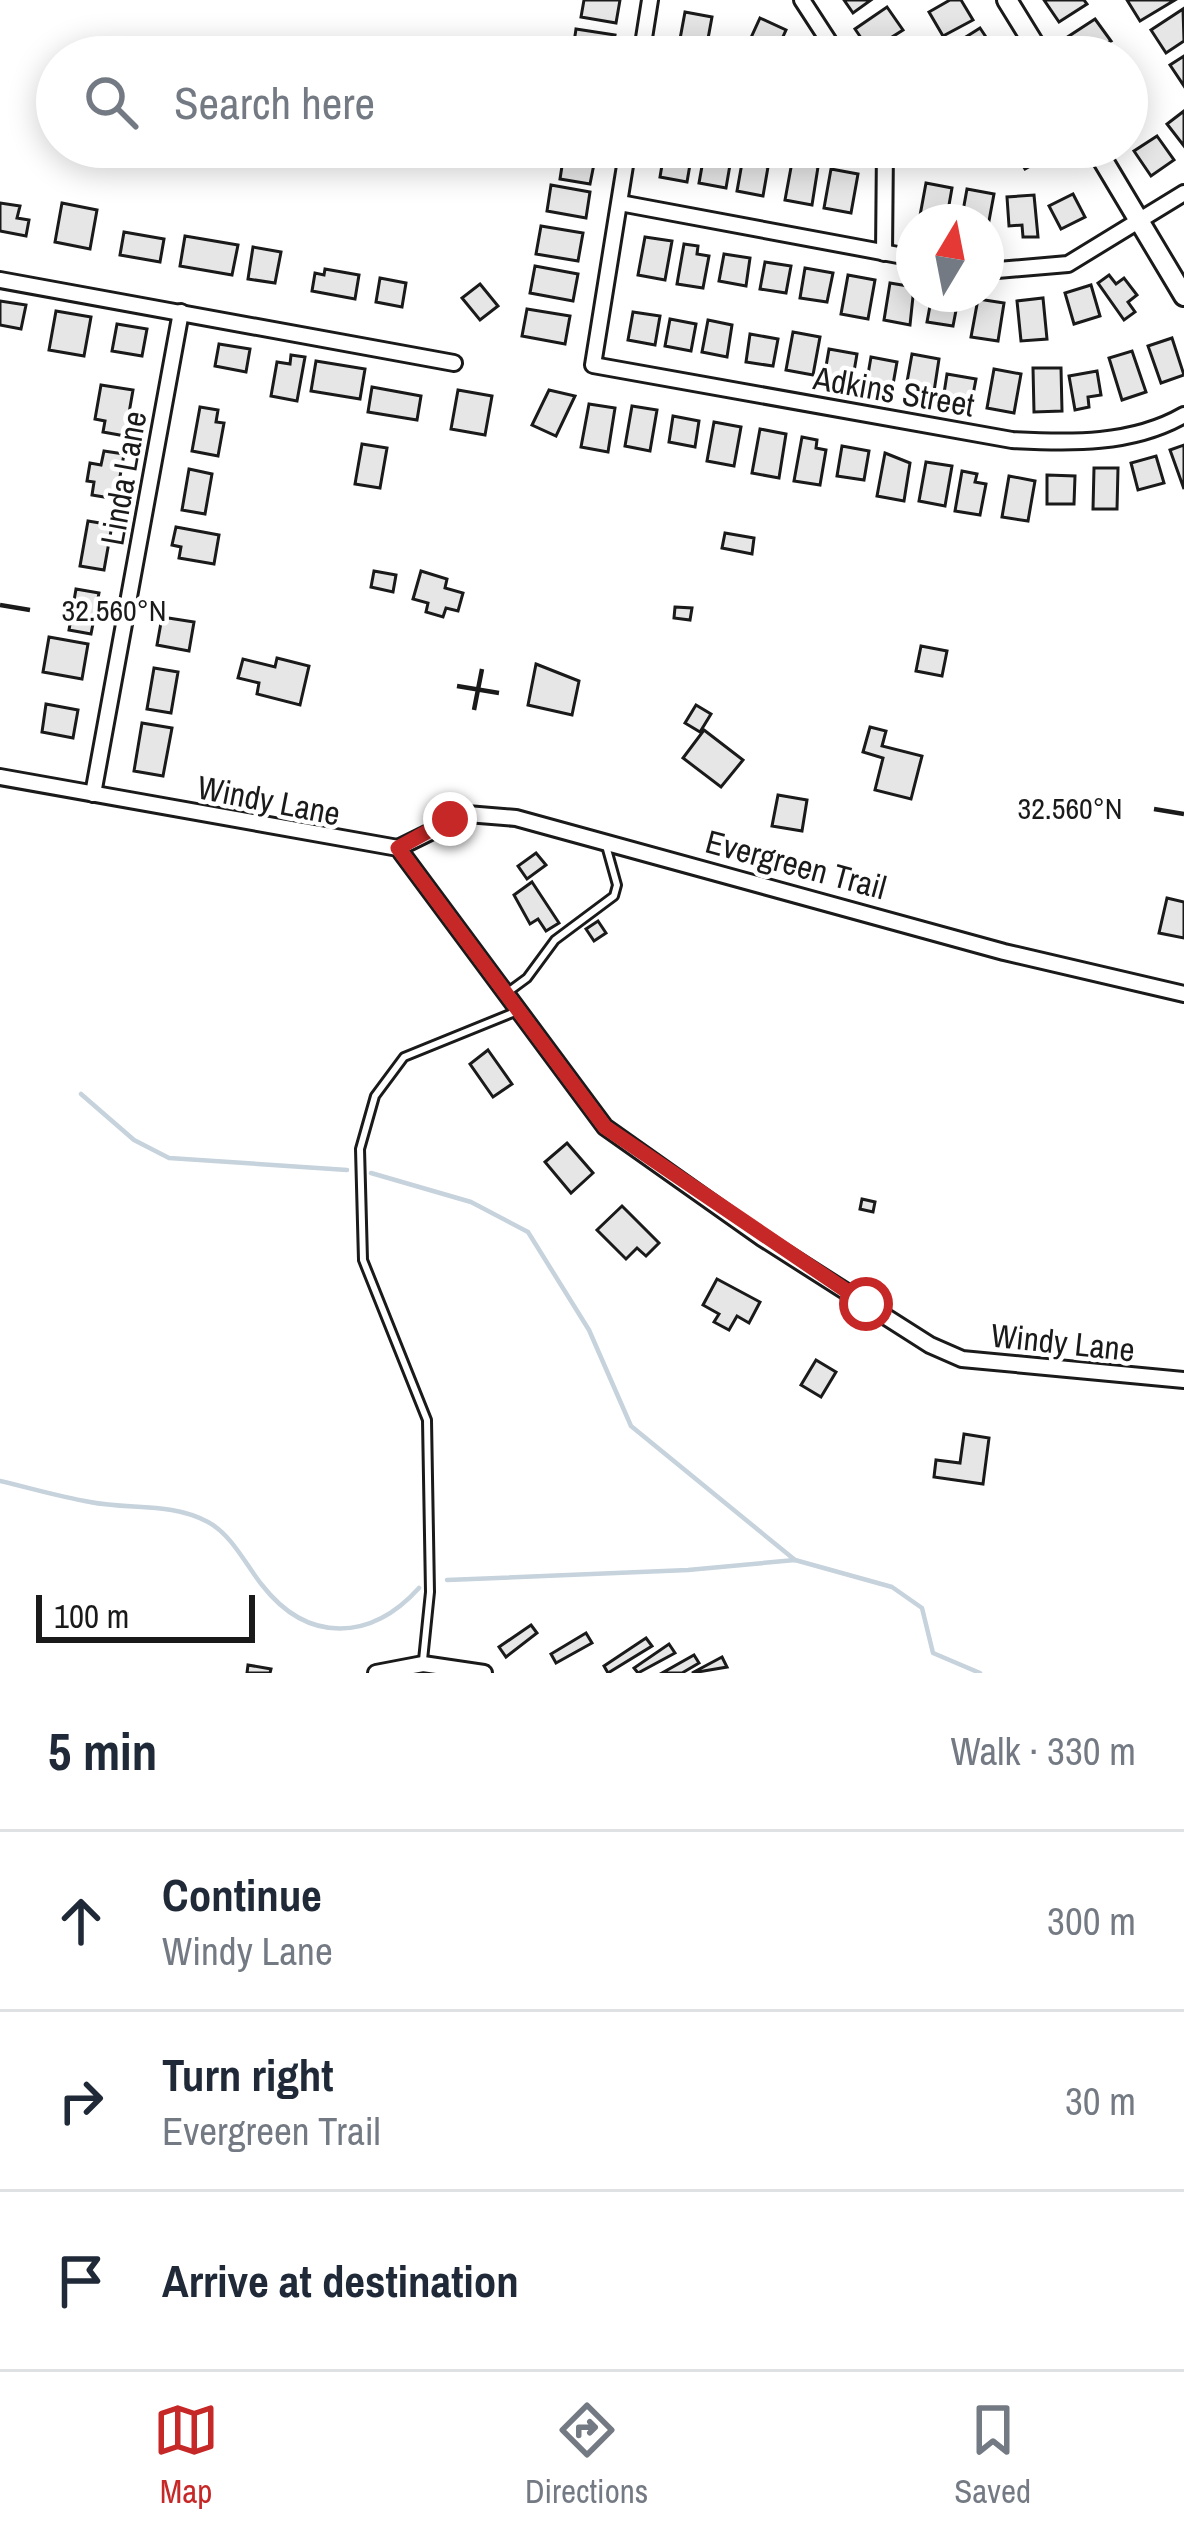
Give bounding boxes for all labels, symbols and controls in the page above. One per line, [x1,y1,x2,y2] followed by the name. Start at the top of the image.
[36,36,1148,168] search box
[78,69,144,135] icon: search
[174,72,375,133] text: Search here
[896,204,1004,312] north arrow
[809,355,978,427] street label: Adkins Street
[90,407,156,549] street label: Linda Lane
[62,590,167,630] text: 32.560°N
[194,765,344,835] street label: Windy Lane
[1018,788,1123,828] text: 32.560°N
[423,792,477,846] route end
[701,819,891,909] street label: Evergreen Trail
[839,1277,893,1331] route start
[989,1313,1137,1371] street label: Windy Lane
[36,1589,255,1642] scale bar
[54,1594,129,1638] text: 100 m
[48,1717,157,1786] text: 5 min
[951,1725,1136,1777] text: Walk · 330 m
[162,1864,322,1925] text: Continue
[48,1888,114,1954] icon: ahead
[1047,1895,1136,1947] text: 300 m
[162,1925,333,1977] text: Windy Lane
[162,2044,334,2105] text: Turn right
[48,2068,114,2134] icon: right
[1065,2075,1136,2127] text: 30 m
[162,2105,381,2157] text: Evergreen Trail
[48,2248,114,2314] icon: arrive
[162,2250,519,2311] text: Arrive at destination
[153,2397,219,2513] tab: Map
[525,2397,648,2513] tab: Directions
[954,2397,1031,2513] tab: Saved

